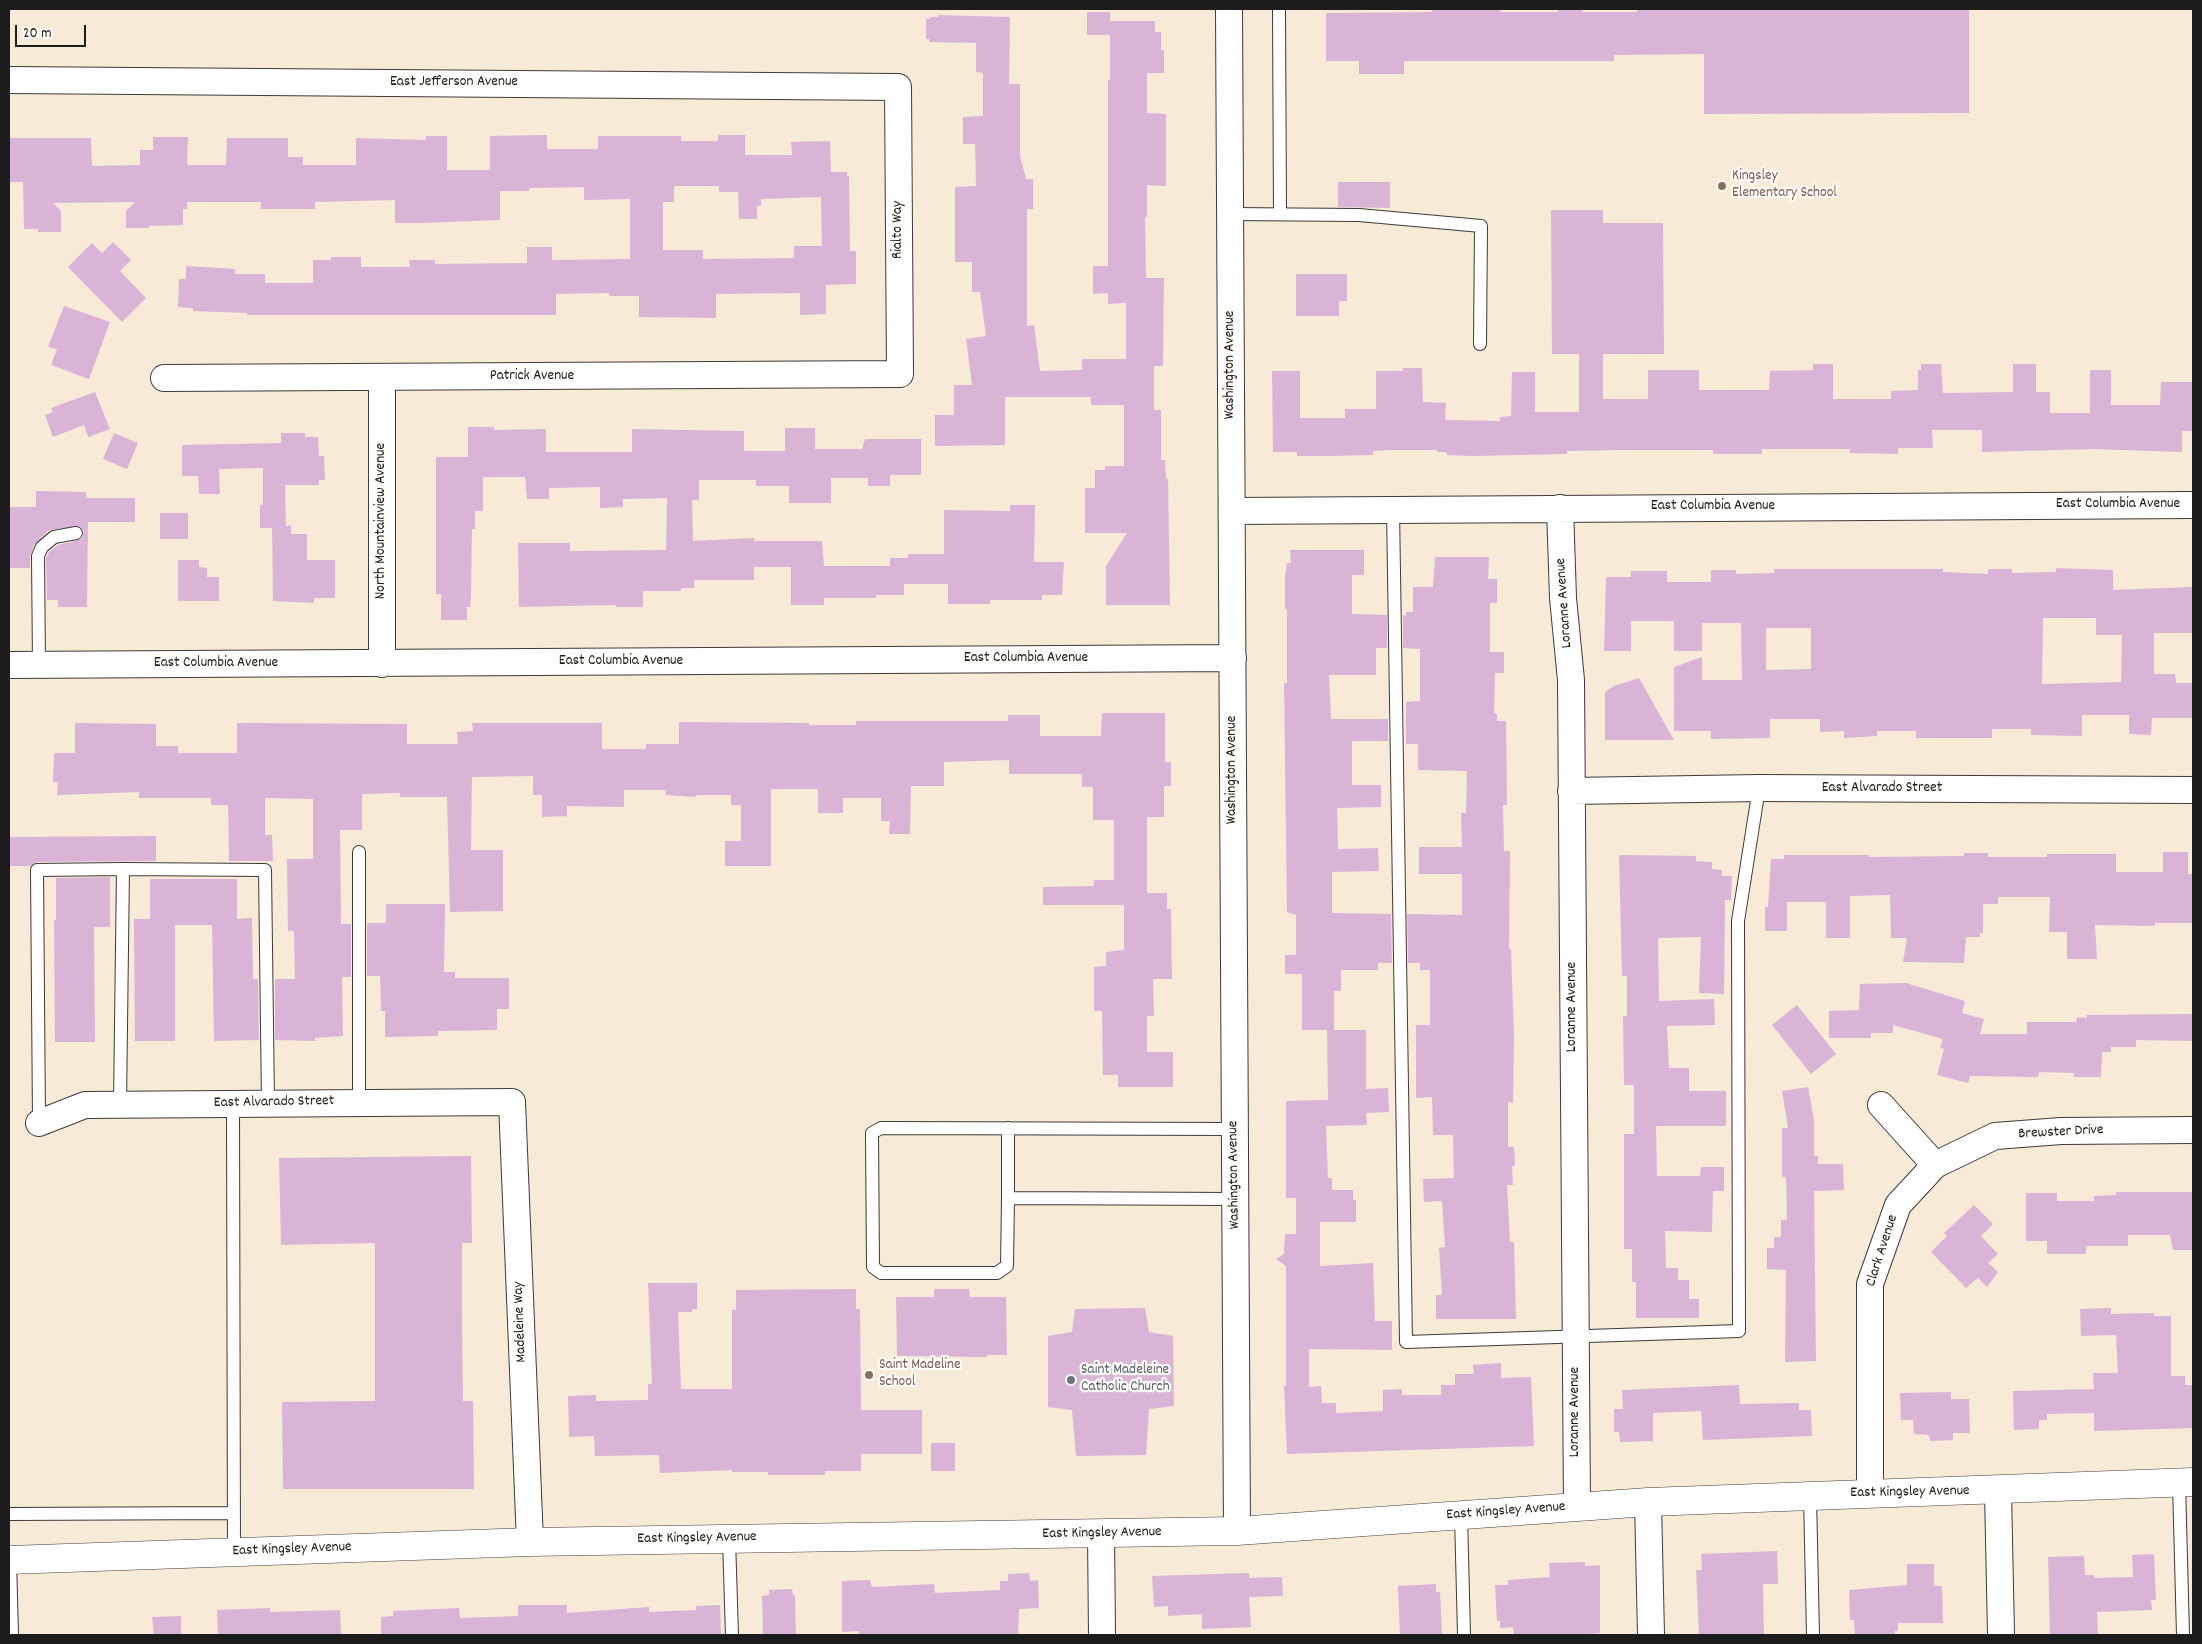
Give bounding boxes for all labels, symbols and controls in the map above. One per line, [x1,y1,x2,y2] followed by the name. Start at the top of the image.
[18,15,89,47] scale bar
[23,23,51,45] text: 20 m
[390,74,518,92] street label: East Jefferson Avenue
[1732,168,1837,203] place label: Kingsley Elementary School
[1716,180,1728,192] marker: Kingsley Elementary School
[890,201,908,259] street label: Rialto Way
[1222,311,1240,419] street label: Washington Avenue
[490,368,574,386] street label: Patrick Avenue
[373,443,391,599] street label: North Mountainview Avenue
[2056,496,2180,514] street label: East Columbia Avenue
[1651,498,1775,516] street label: East Columbia Avenue
[1553,557,1577,649] street label: Loranne Avenue
[964,650,1088,668] street label: East Columbia Avenue
[559,653,683,671] street label: East Columbia Avenue
[154,655,278,673] street label: East Columbia Avenue
[1224,716,1242,824] street label: Washington Avenue
[1822,780,1942,798] street label: East Alvarado Street
[1564,962,1582,1052] street label: Loranne Avenue
[214,1093,334,1113] street label: East Alvarado Street
[1225,1121,1245,1229] street label: Washington Avenue
[2018,1122,2104,1144] street label: Brewster Drive
[1863,1213,1903,1289] street label: Clark Avenue
[511,1281,531,1363] street label: Madeleine Way
[879,1357,961,1392] place label: Saint Madeline School
[1081,1362,1170,1397] place label: Saint Madeleine Catholic Church
[1567,1367,1585,1457] street label: Loranne Avenue
[863,1369,875,1381] marker: Saint Madeline School
[1065,1374,1077,1386] marker: Saint Madeleine Catholic Church
[1850,1483,1970,1503] street label: East Kingsley Avenue
[1446,1499,1566,1525] street label: East Kingsley Avenue
[1042,1524,1162,1544] street label: East Kingsley Avenue
[637,1529,757,1549] street label: East Kingsley Avenue
[232,1539,352,1561] street label: East Kingsley Avenue

